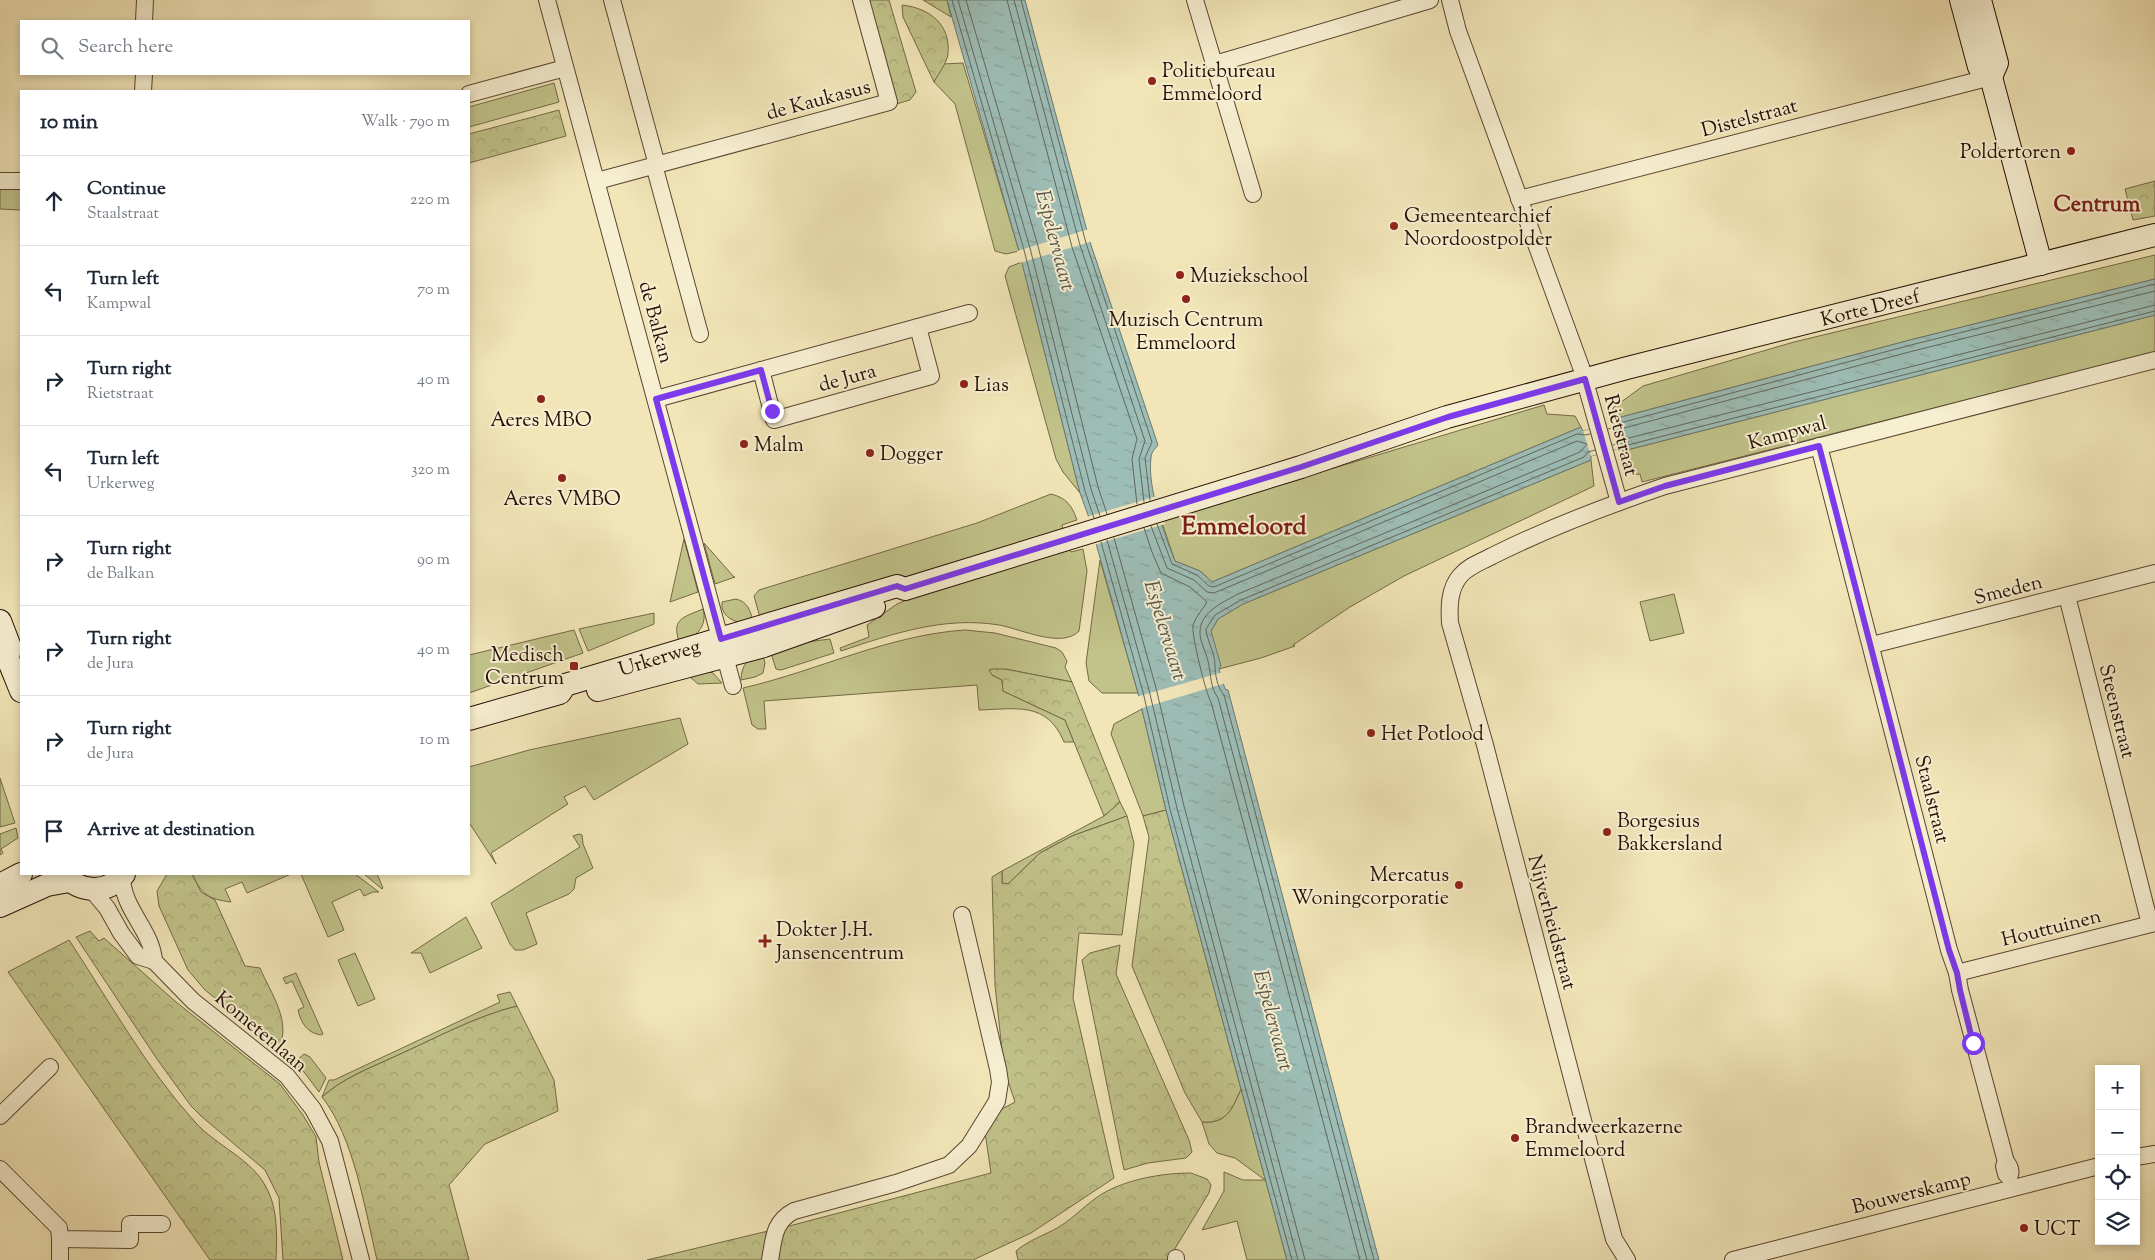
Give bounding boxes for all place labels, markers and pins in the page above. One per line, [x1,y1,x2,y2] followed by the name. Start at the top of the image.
[1162,58,1276,110] place label: Politiebureau Emmeloord
[1146,75,1158,87] marker: Politiebureau Emmeloord
[1960,139,2061,168] place label: Poldertoren
[2065,145,2077,157] marker: Poldertoren
[1404,203,1552,255] place label: Gemeentearchief Noordoostpolder
[1388,220,1400,232] marker: Gemeentearchief Noordoostpolder
[1190,263,1309,292] place label: Muziekschool
[1174,269,1186,281] marker: Muziekschool
[1180,293,1192,305] marker: Muzisch Centrum Emmeloord
[1109,307,1264,359] place label: Muzisch Centrum Emmeloord
[974,372,1009,401] place label: Lias
[958,378,970,390] marker: Lias
[535,393,547,405] marker: Aeres MBO
[490,407,592,436] place label: Aeres MBO
[754,432,804,461] place label: Malm
[738,438,750,450] marker: Malm
[880,441,943,470] place label: Dogger
[864,447,876,459] marker: Dogger
[556,472,568,484] marker: Aeres VMBO
[503,486,621,515] place label: Aeres VMBO
[485,642,564,694] place label: Medisch Centrum
[568,660,580,672] marker: Medisch Centrum
[1381,721,1484,750] place label: Het Potlood
[1365,727,1377,739] marker: Het Potlood
[1617,808,1723,860] place label: Borgesius Bakkersland
[1601,826,1613,838] marker: Borgesius Bakkersland
[1291,862,1449,914] place label: Mercatus Woningcorporatie
[1453,879,1465,891] marker: Mercatus Woningcorporatie
[775,917,904,969] place label: Dokter J.H. Jansencentrum
[758,934,772,948] marker: Dokter J.H. Jansencentrum
[1525,1114,1683,1166] place label: Brandweerkazerne Emmeloord
[1509,1132,1521,1144] marker: Brandweerkazerne Emmeloord
[2034,1216,2081,1245] place label: UCT
[2018,1222,2030,1234] marker: UCT

